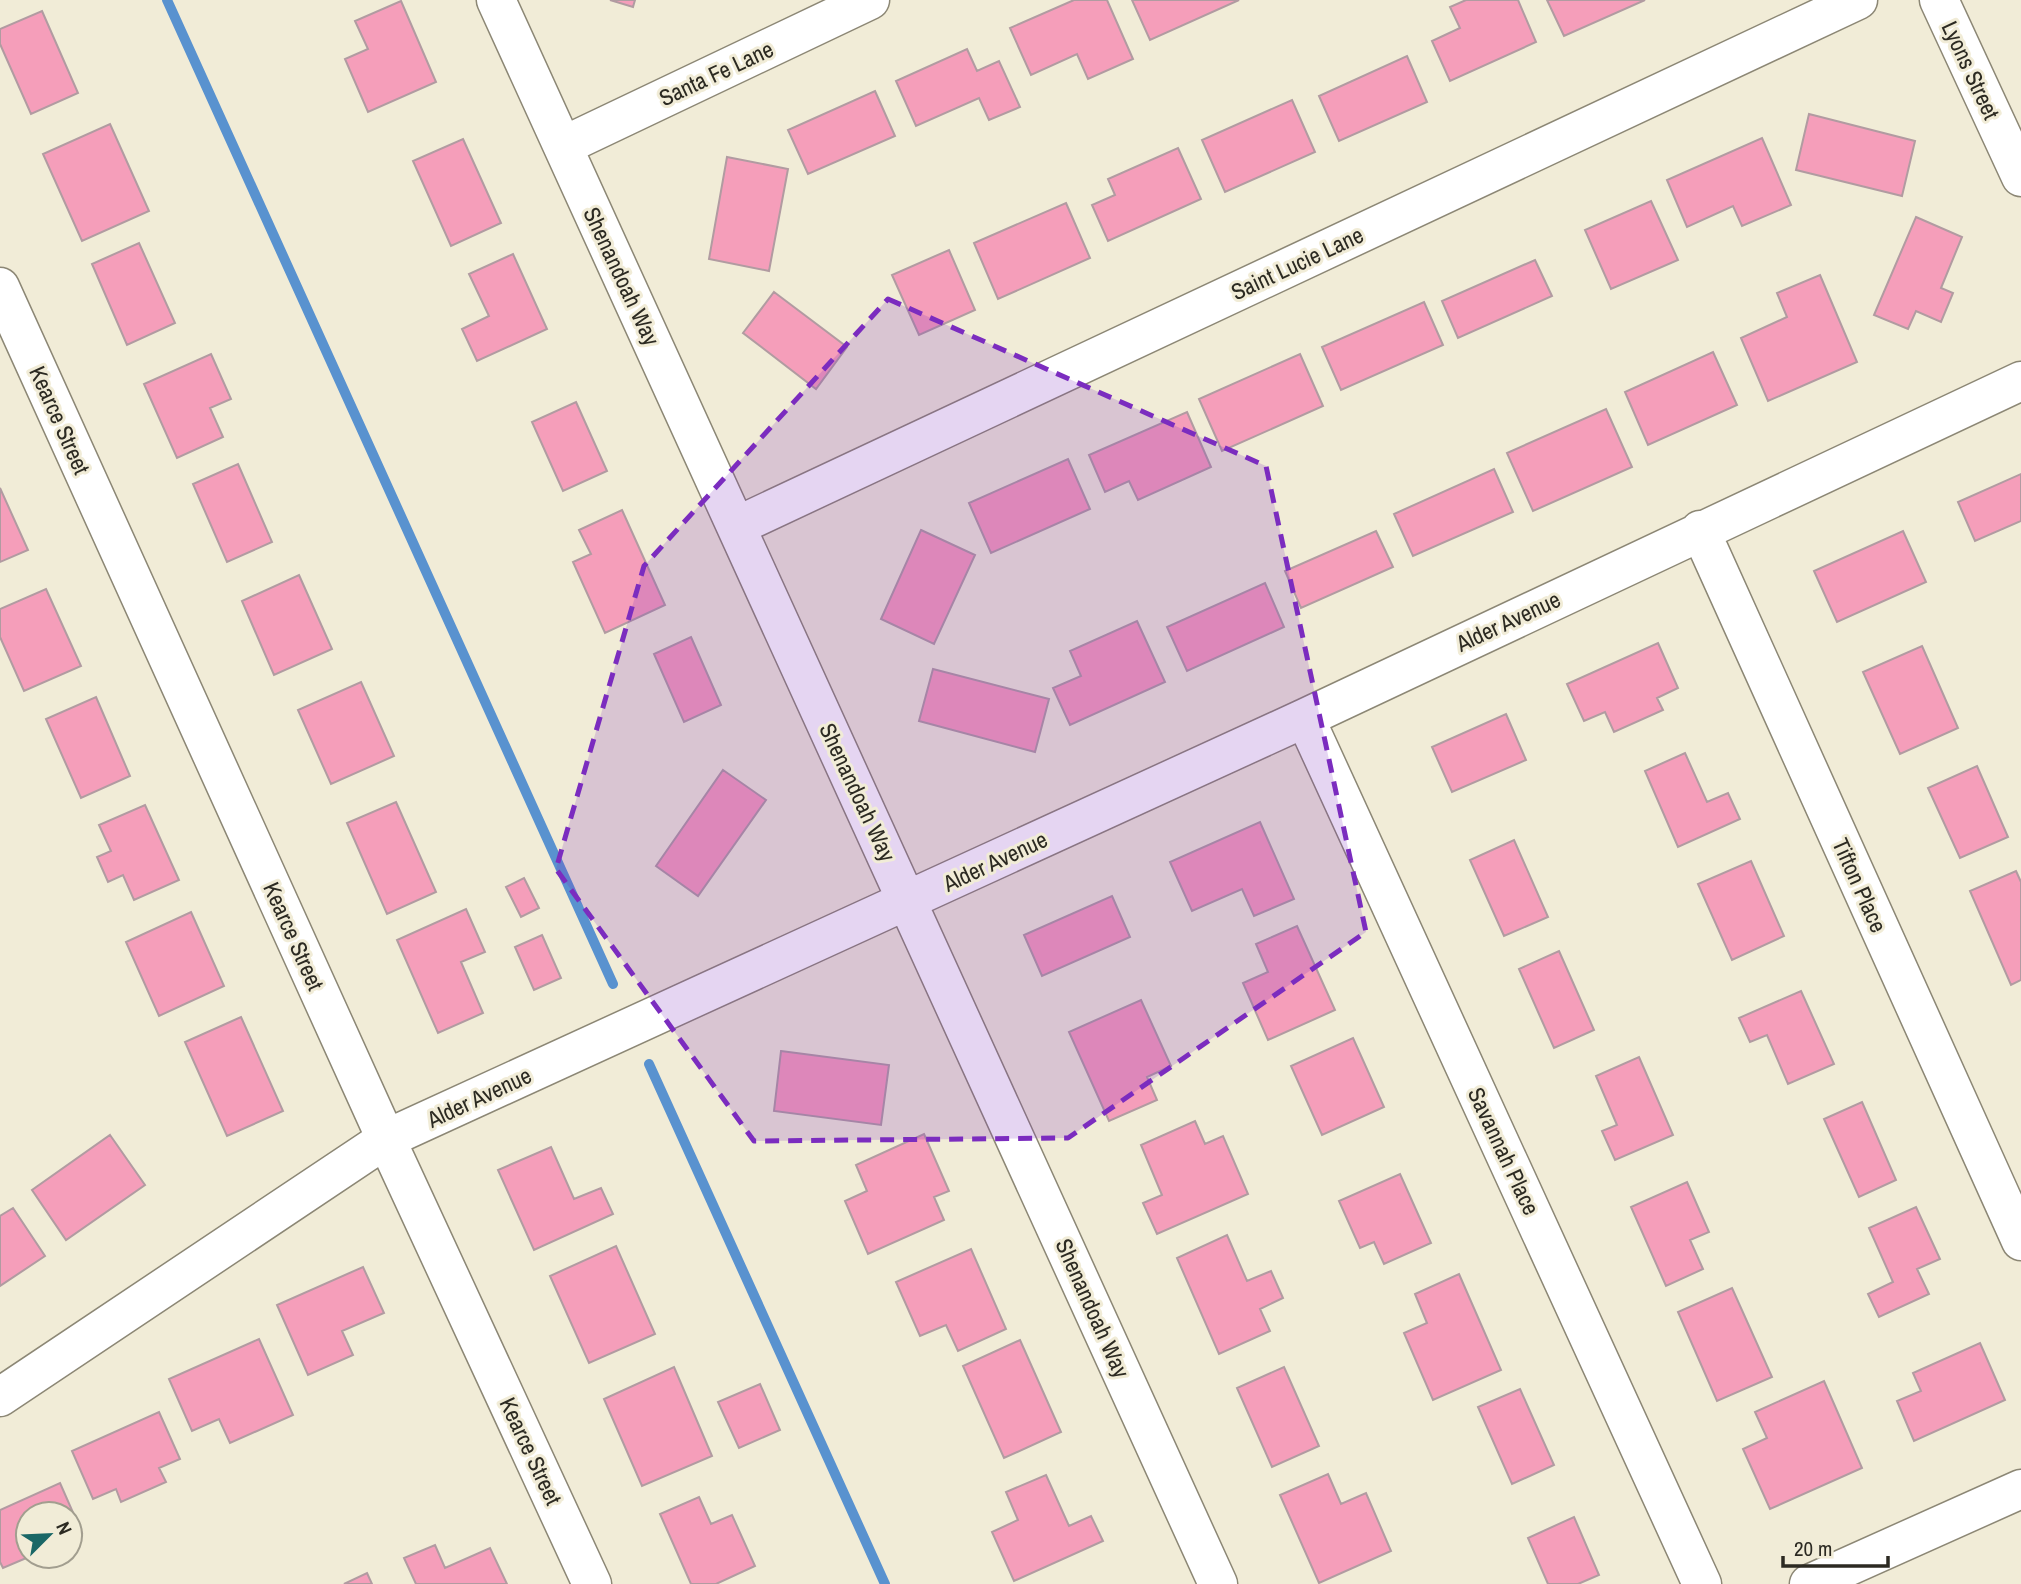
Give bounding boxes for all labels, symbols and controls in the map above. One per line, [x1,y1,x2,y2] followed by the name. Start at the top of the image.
[1935,16,2007,124] street label: Lyons Street
[654,33,778,113] street label: Santa Fe Lane
[576,202,668,351] street label: Shenandoah Way
[1226,219,1368,307] street label: Saint Lucie Lane
[22,361,98,479] street label: Kearce Street
[1450,583,1565,659] street label: Alder Avenue
[812,718,904,867] street label: Shenandoah Way
[937,823,1052,899] street label: Alder Avenue
[1825,833,1895,937] street label: Tifton Place
[256,877,332,995] street label: Kearce Street
[421,1059,536,1135] street label: Alder Avenue
[1461,1082,1547,1220] street label: Savannah Place
[1048,1234,1138,1383] street label: Shenandoah Way
[493,1392,569,1510] street label: Kearce Street
[14,1500,84,1570] north arrow
[50,1518,79,1539] text: N
[1783,1524,1888,1568] scale bar
[1794,1534,1832,1563] text: 20 m

